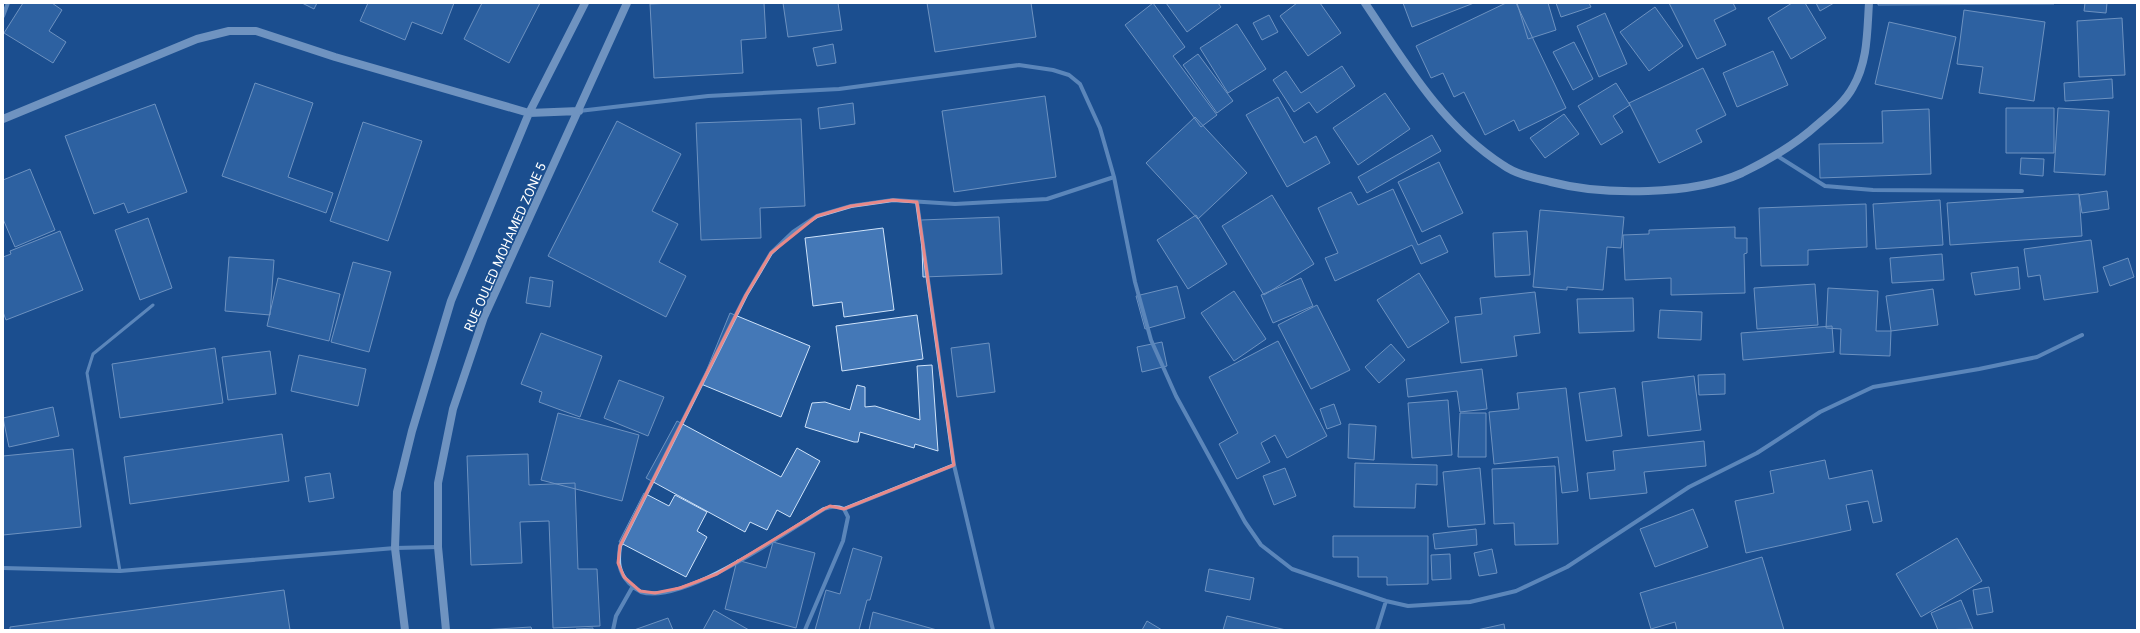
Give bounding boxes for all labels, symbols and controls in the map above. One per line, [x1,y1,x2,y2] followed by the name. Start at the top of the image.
[461,160,549,334] street label: RUE OULED MOHAMED ZONE 5

